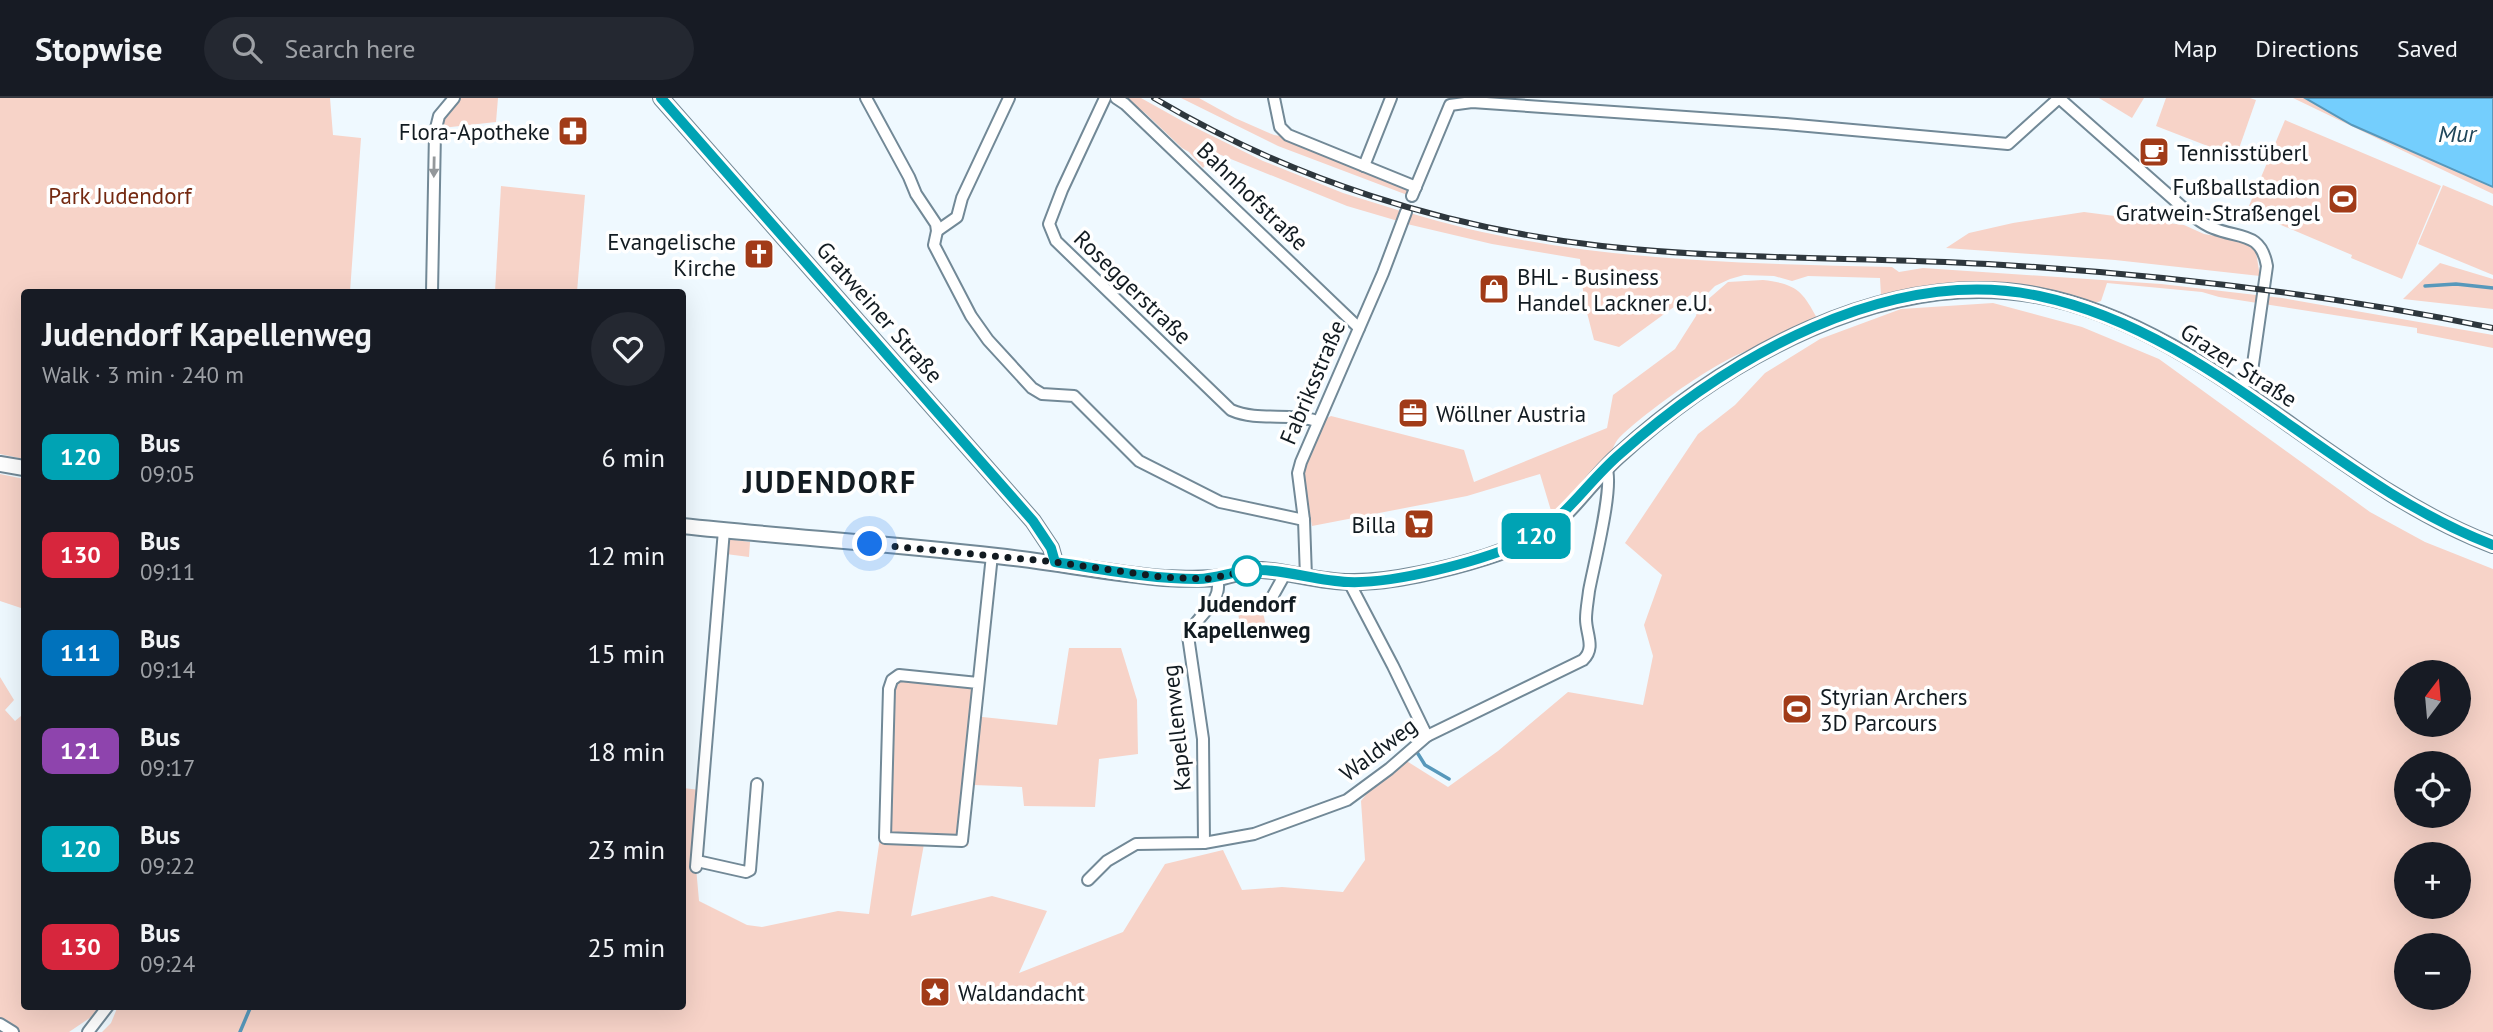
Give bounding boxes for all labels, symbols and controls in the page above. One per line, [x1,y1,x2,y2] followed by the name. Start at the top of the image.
[204,17,694,80] search box
[35,27,162,70] text: Stopwise
[228,29,266,67] icon: search
[284,32,416,65] text: Search here
[2173,33,2217,64] text: Map
[2255,33,2359,64] text: Directions
[2397,33,2458,64] text: Saved
[556,114,590,148] pharmacy icon: Flora-Apotheke
[399,117,550,146] place label: Flora-Apotheke
[2438,118,2478,149] water label: Mur
[2137,135,2171,169] cafe icon: Tennisstüberl
[1191,136,1315,256] street label: Bahnhofstraße
[2177,138,2308,167] place label: Tennisstüberl
[428,156,440,178] one-way arrow
[2116,172,2320,227] place label: Fußballstadion Gratwein-Straßengel
[48,181,193,210] park label: Park Judendorf
[2326,182,2360,216] sports icon: Fußballstadion Gratwein-Straßengel
[1068,224,1198,350] street label: Roseggerstraße
[607,227,736,282] place label: Evangelische Kirche
[811,235,949,389] street label: Gratweiner Straße
[742,237,776,271] church icon: Evangelische Kirche
[1517,262,1712,317] place label: BHL - Business Handel Lackner e.U.
[1477,272,1511,306] shop icon: BHL - Business Handel Lackner e.U.
[42,312,372,355] text: Judendorf Kapellenweg
[591,312,665,386] button: heart
[1273,315,1351,449] street label: Fabriksstraße
[2175,317,2303,413] street label: Grazer Straße
[42,360,244,389] text: Walk · 3 min · 240 m
[1396,396,1430,430] office icon: Wöllner Austria
[1436,399,1586,428] place label: Wöllner Austria
[140,426,180,459] text: Bus
[60,441,101,472] text: 120
[602,441,665,474] text: 6 min
[140,459,195,488] text: 09:05
[742,462,917,501] district label: JUDENDORF
[1402,507,1436,541] supermarket icon: Billa
[1352,510,1396,539] place label: Billa
[1496,513,1576,559] line badge: 120
[1516,520,1556,551] text: 120
[140,524,180,557] text: Bus
[852,526,887,561] your location
[60,539,101,570] text: 130
[587,539,665,572] text: 12 min
[1232,556,1262,586] marker: Judendorf Kapellenweg
[140,557,195,586] text: 09:11
[1183,589,1311,644] place label: Judendorf Kapellenweg
[140,622,180,655] text: Bus
[60,637,101,668] text: 111
[587,637,665,670] text: 15 min
[140,655,195,684] text: 09:14
[2394,660,2471,737] north arrow
[2394,660,2471,1010] map controls
[1155,663,1197,793] street label: Kapellenweg
[1820,682,1968,737] place label: Styrian Archers 3D Parcours
[1780,692,1814,726] sports icon: Styrian Archers 3D Parcours
[1334,711,1422,787] street label: Waldweg
[140,720,180,753] text: Bus
[60,735,101,766] text: 121
[587,735,665,768] text: 18 min
[2394,751,2471,828] button: locate
[140,753,195,782] text: 09:17
[140,818,180,851] text: Bus
[60,833,101,864] text: 120
[587,833,665,866] text: 23 min
[2394,842,2471,919] button: +
[140,851,195,880] text: 09:22
[140,916,180,949] text: Bus
[60,931,101,962] text: 130
[587,931,665,964] text: 25 min
[2394,933,2471,1010] button: −
[140,949,195,978] text: 09:24
[918,975,952,1009] place icon: Waldandacht
[958,978,1085,1007] place label: Waldandacht

